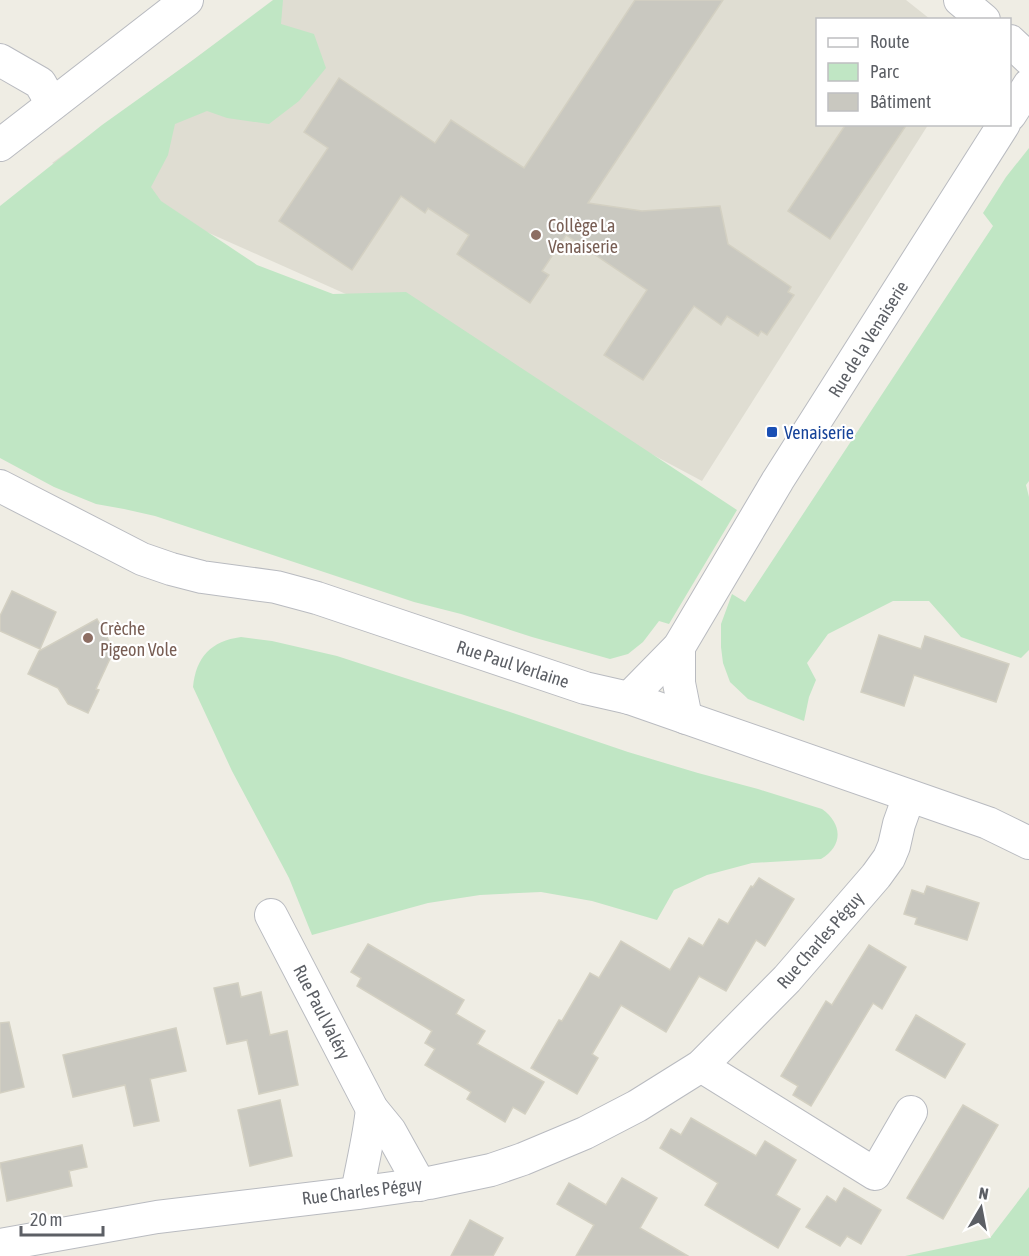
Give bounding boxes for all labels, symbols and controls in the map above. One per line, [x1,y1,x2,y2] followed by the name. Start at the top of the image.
[816,18,1011,126] legend
[870,31,909,52] text: Route
[870,61,899,82] text: Parc
[870,91,931,112] text: Bâtiment
[548,215,618,257] place label: Collège La Venaiserie
[529,228,543,242] marker: Collège La Venaiserie
[824,277,912,401] street label: Rue de la Venaiserie
[784,422,854,443] place label: Venaiserie
[765,425,779,439] marker: Venaiserie
[100,618,177,660] place label: Crèche Pigeon Vole
[81,631,95,645] marker: Crèche Pigeon Vole
[454,636,572,692] street label: Rue Paul Verlaine
[772,887,868,993] street label: Rue Charles Péguy
[289,961,355,1063] street label: Rue Paul Valéry
[301,1173,423,1209] street label: Rue Charles Péguy
[951,1178,1011,1238] north arrow
[977,1184,990,1203] text: N
[21,1199,104,1237] scale bar
[30,1209,62,1230] text: 20 m

